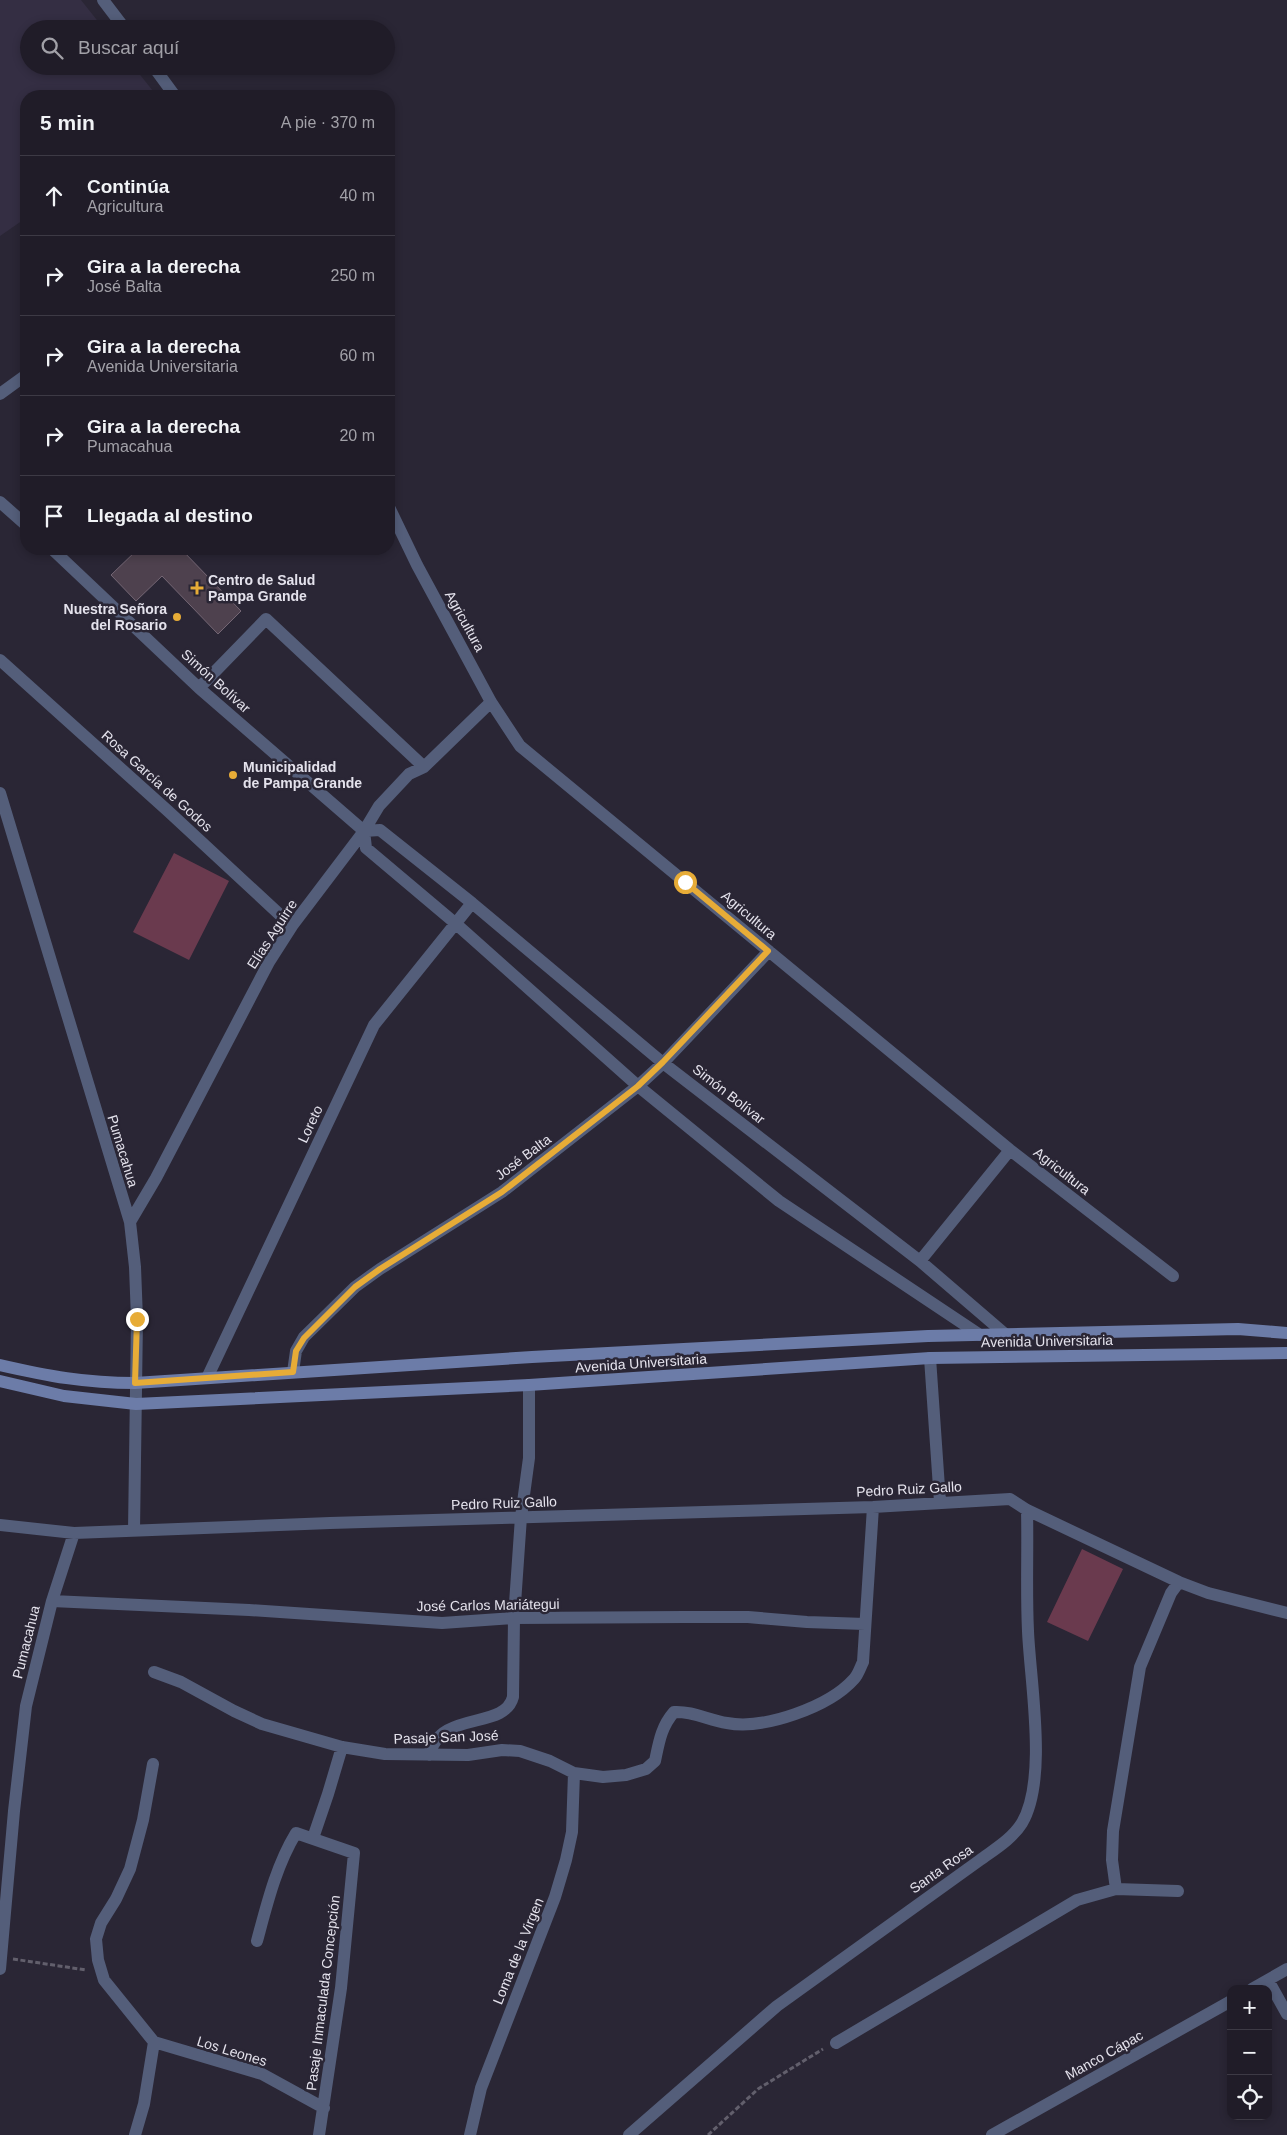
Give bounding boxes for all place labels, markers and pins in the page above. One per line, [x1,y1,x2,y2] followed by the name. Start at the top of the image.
[208,572,315,604] place label: Centro de Salud Pampa Grande
[190,581,204,595] marker: Centro de Salud Pampa Grande
[64,601,167,633] place label: Nuestra Señora del Rosario
[171,611,183,623] marker: Nuestra Señora del Rosario
[243,759,362,791] place label: Municipalidad de Pampa Grande
[227,769,239,781] marker: Municipalidad de Pampa Grande

